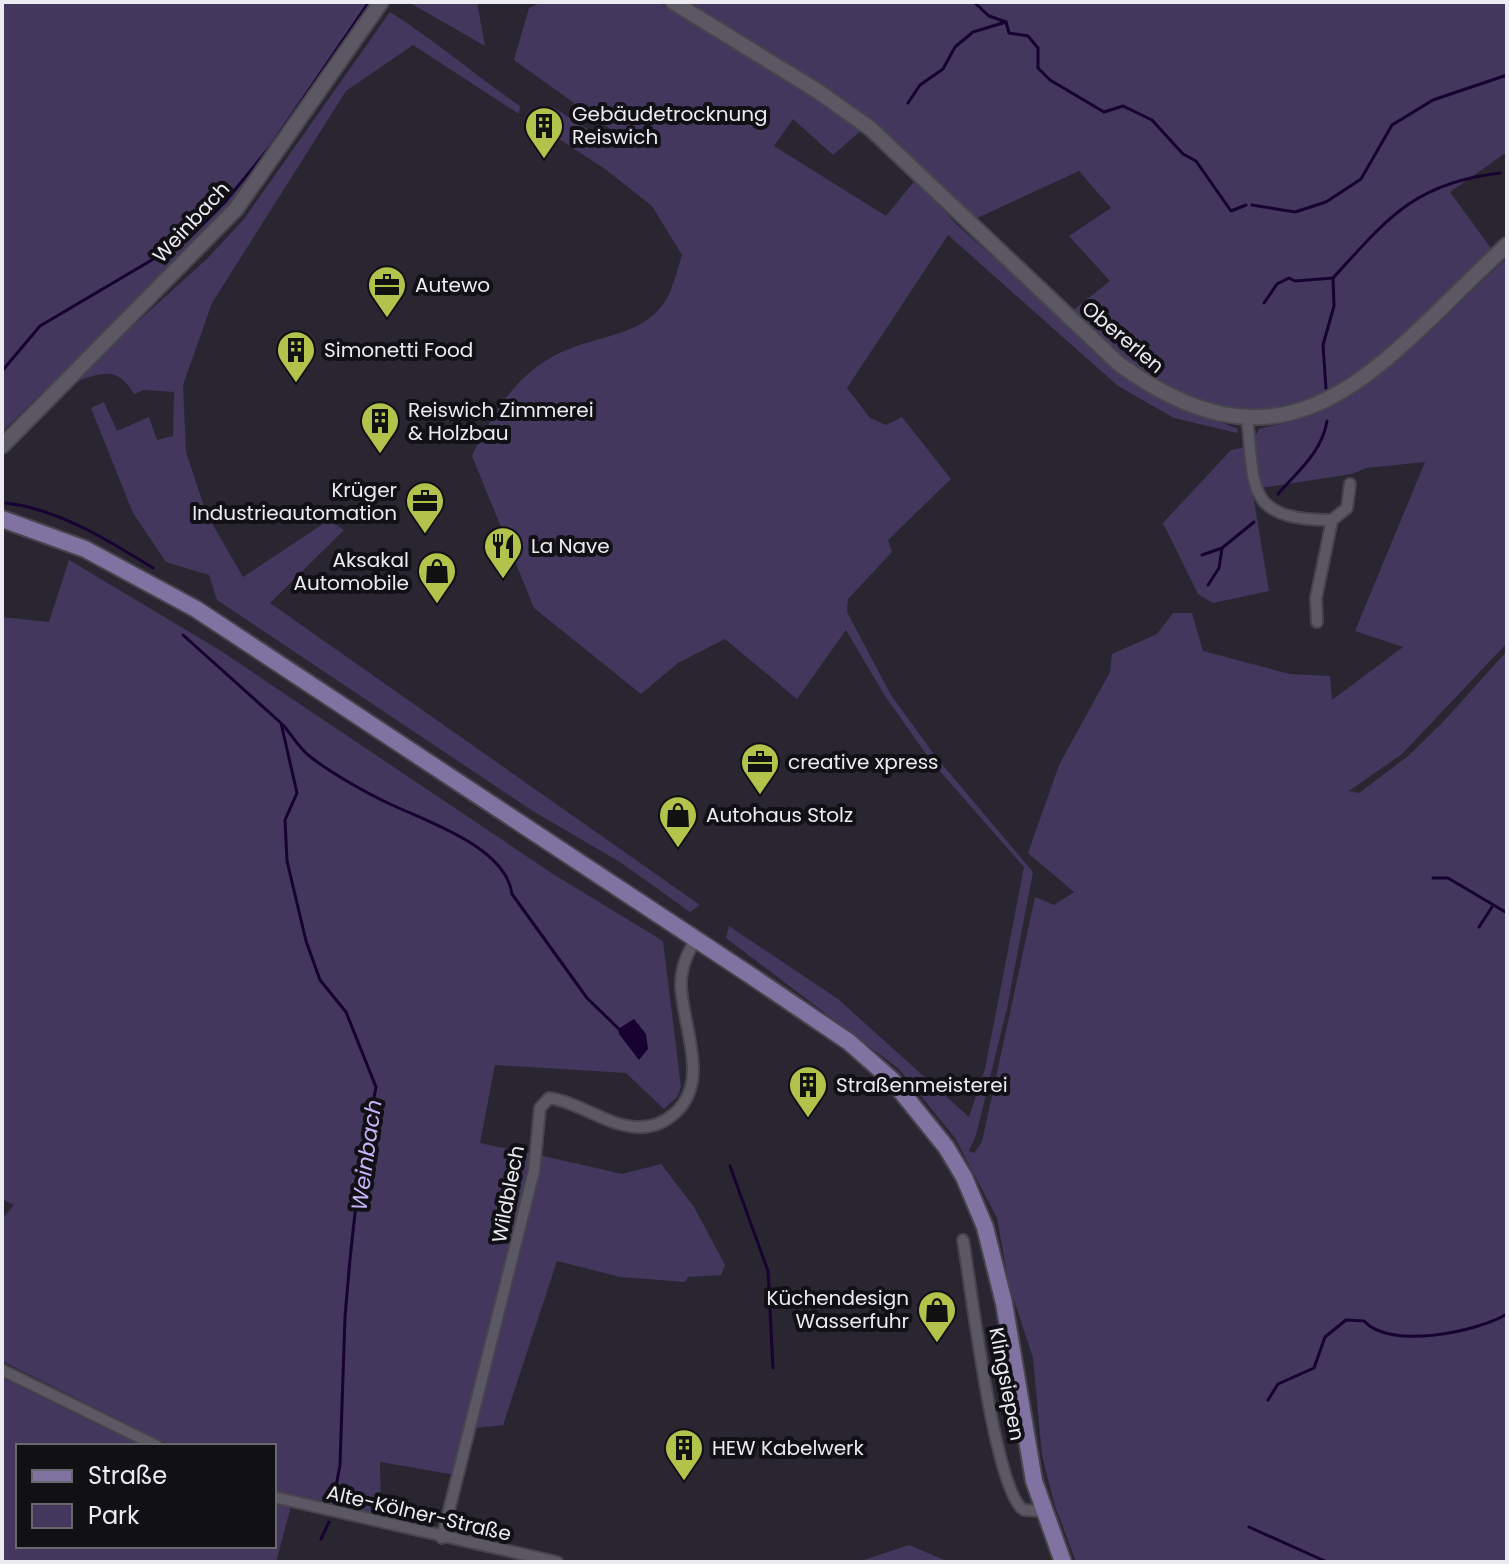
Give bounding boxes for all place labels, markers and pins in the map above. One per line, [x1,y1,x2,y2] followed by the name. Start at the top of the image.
[572,100,768,151] place label: Gebäudetrocknung Reiswich
[523,105,565,160] building icon: Gebäudetrocknung Reiswich
[366,264,408,319] office icon: Autewo
[415,271,490,299] place label: Autewo
[275,329,317,384] building icon: Simonetti Food
[324,336,473,364] place label: Simonetti Food
[408,396,594,447] place label: Reiswich Zimmerei & Holzbau
[359,400,401,455] building icon: Reiswich Zimmerei & Holzbau
[192,476,397,527] place label: Krüger Industrieautomation
[404,480,446,535] office icon: Krüger Industrieautomation
[482,525,524,580] restaurant icon: La Nave
[531,532,610,560] place label: La Nave
[293,546,409,597] place label: Aksakal Automobile
[416,550,458,605] shop icon: Aksakal Automobile
[739,741,781,796] office icon: creative xpress
[788,748,939,776] place label: creative xpress
[657,794,699,849] shop icon: Autohaus Stolz
[706,801,853,829] place label: Autohaus Stolz
[787,1064,829,1119] building icon: Straßenmeisterei
[836,1071,1008,1099] place label: Straßenmeisterei
[766,1284,909,1335] place label: Küchendesign Wasserfuhr
[916,1289,958,1344] shop icon: Küchendesign Wasserfuhr
[663,1427,705,1482] building icon: HEW Kabelwerk
[712,1434,865,1462] place label: HEW Kabelwerk

